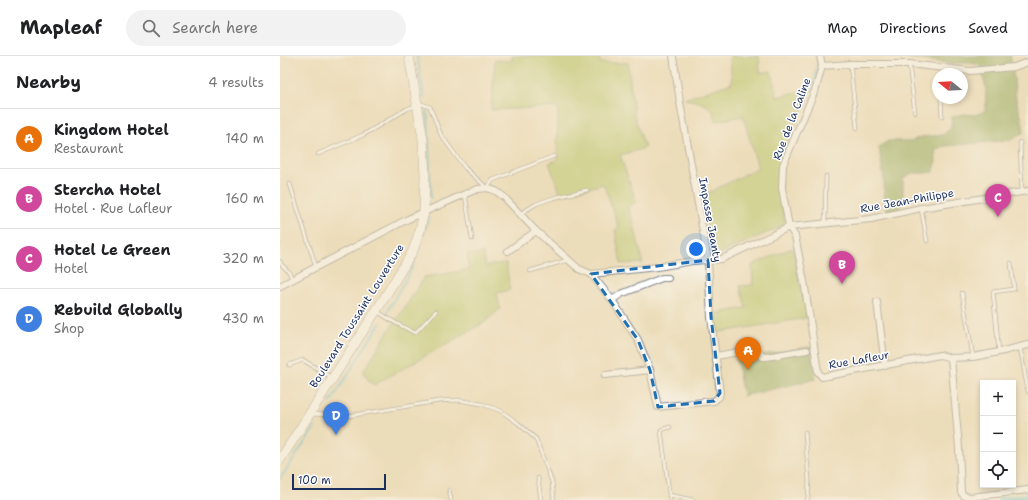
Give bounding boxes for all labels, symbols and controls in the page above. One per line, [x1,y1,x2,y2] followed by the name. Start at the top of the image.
[126,10,406,46] search box
[20,15,102,40] text: Mapleaf
[140,17,162,39] icon: search
[172,18,258,38] text: Search here
[828,19,858,37] text: Map
[880,19,946,37] text: Directions
[968,19,1008,37] text: Saved
[932,68,968,104] north arrow
[16,71,81,93] text: Nearby
[208,74,264,91] text: 4 results
[769,76,815,162] street label: Rue de la Caline
[54,120,169,140] text: Kingdom Hotel
[24,130,34,147] text: A
[225,130,264,147] text: 140 m
[54,140,124,157] text: Restaurant
[695,176,725,264] street label: Impasse Jeanty
[54,180,161,200] text: Stercha Hotel
[985,184,1011,217] pin: C
[859,185,955,217] street label: Rue Jean-Philippe
[25,190,33,207] text: B
[226,190,264,207] text: 160 m
[54,200,172,217] text: Hotel · Rue Lafleur
[686,239,706,259] your location
[54,240,170,260] text: Hotel Le Green
[306,241,408,391] street label: Boulevard Toussaint Louverture
[25,250,33,267] text: C
[222,250,264,267] text: 320 m
[829,251,855,284] pin: B
[54,260,88,277] text: Hotel
[54,300,183,320] text: Rebuild Globally
[24,310,34,327] text: D
[222,310,264,327] text: 430 m
[54,320,84,337] text: Shop
[735,337,761,370] pin: A
[828,347,890,373] street label: Rue Lafleur
[980,380,1016,488] map controls
[980,380,1016,416] button: +
[323,402,349,435] pin: D
[980,416,1016,452] button: −
[980,452,1016,488] button: locate
[292,472,386,491] scale bar
[298,473,331,488] text: 100 m

